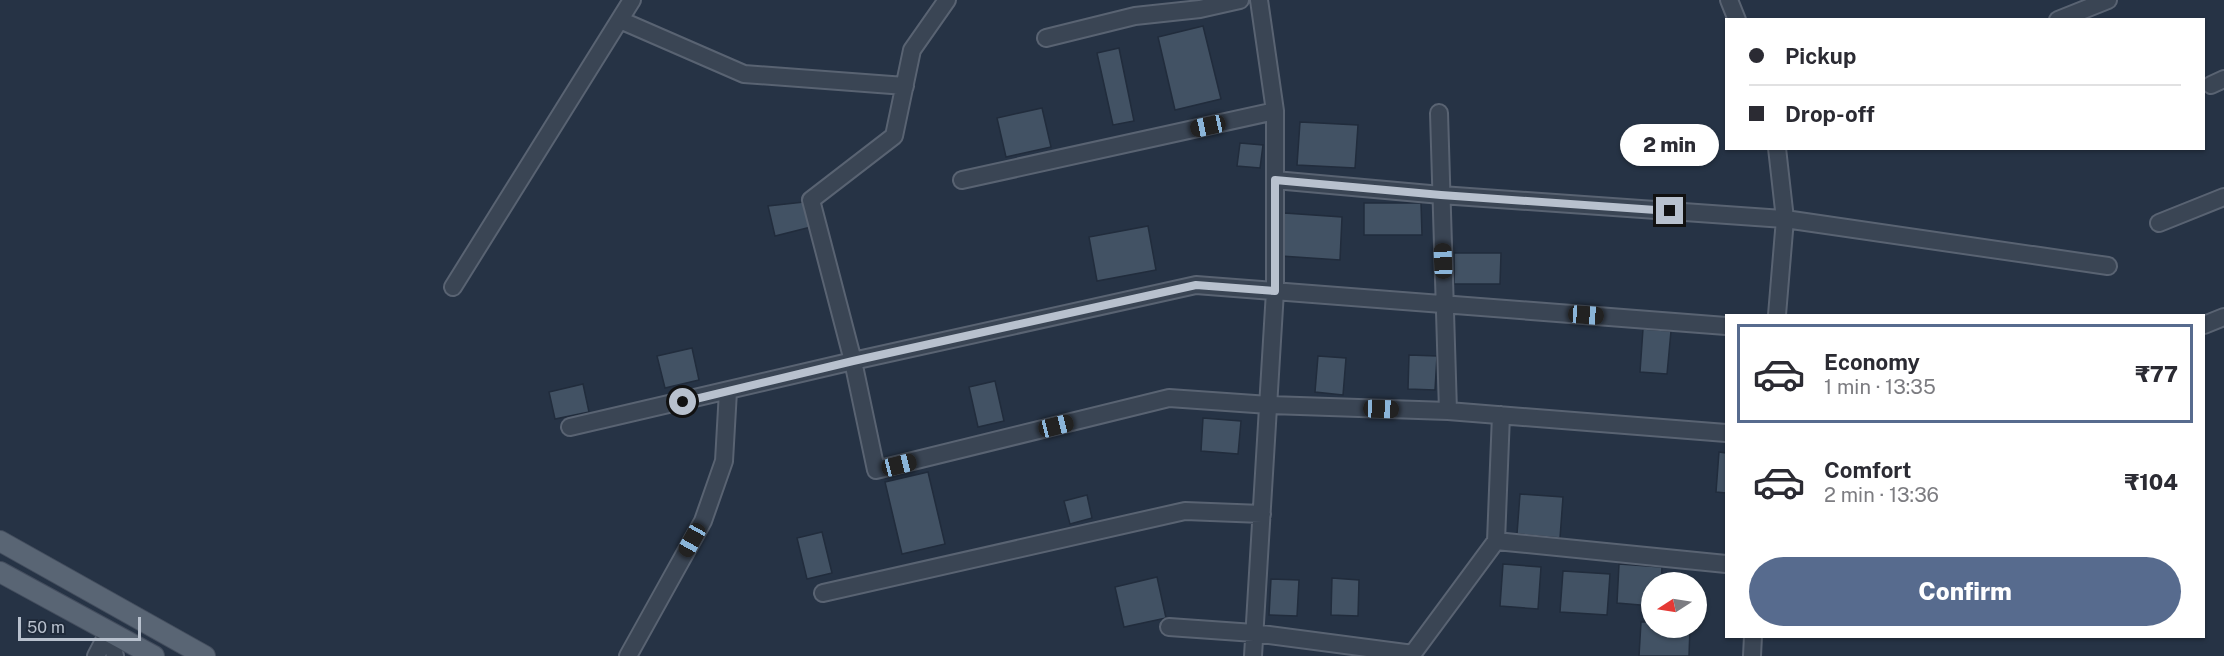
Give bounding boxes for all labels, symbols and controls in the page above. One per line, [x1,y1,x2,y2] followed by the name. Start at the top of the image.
[1785,43,1856,69] text: Pickup
[1785,101,1875,127] text: Drop-off
[1189,113,1227,139] car
[1620,124,1720,166] callout: 2 min
[1643,133,1696,157] text: 2 min
[1656,197,1683,224] route end
[1433,243,1453,279] car
[1567,305,1605,325] car
[1752,347,1806,401] icon: car
[1824,349,1920,375] text: Economy
[2135,361,2178,387] text: ₹77
[1824,375,1936,399] text: 1 min · 13:35
[669,388,696,415] route start
[1363,399,1399,419] car
[1036,413,1076,439] car
[879,452,919,478] car
[1752,455,1806,509] icon: car
[1824,457,1911,483] text: Comfort
[2125,469,2178,495] text: ₹104
[1824,483,1939,507] text: 2 min · 13:36
[675,520,709,560] car
[1749,557,2181,626] button: Confirm
[1641,572,1707,638] north arrow
[1641,572,1707,638] map controls
[18,614,141,642] scale bar
[27,618,65,637] text: 50 m

